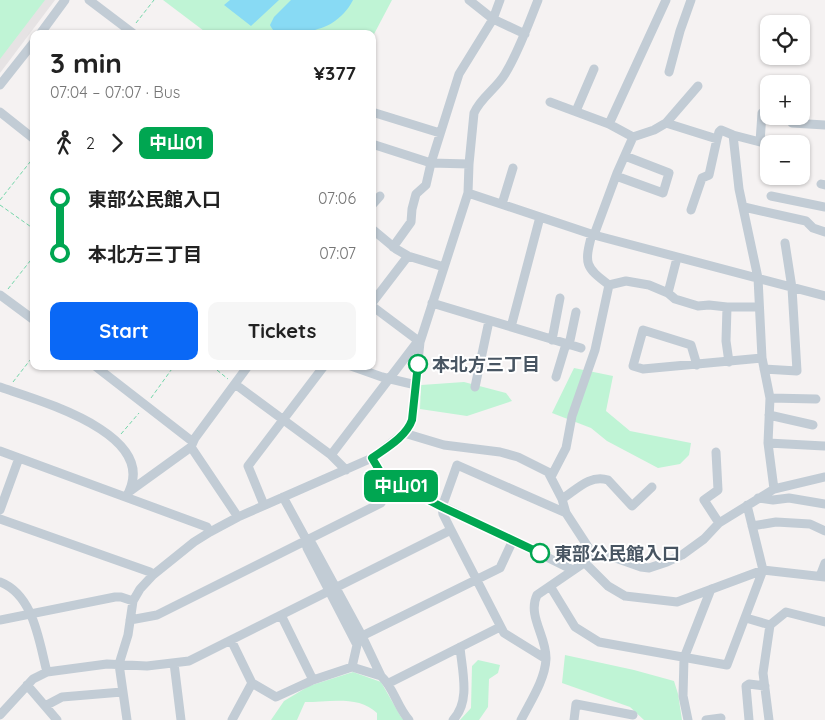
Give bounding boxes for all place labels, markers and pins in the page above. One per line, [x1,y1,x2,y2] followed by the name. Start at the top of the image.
[432,353,540,376] place label: 本北方三丁目
[408,354,428,374] marker: 本北方三丁目
[554,542,680,565] place label: 東部公民館入口
[530,543,550,563] marker: 東部公民館入口

